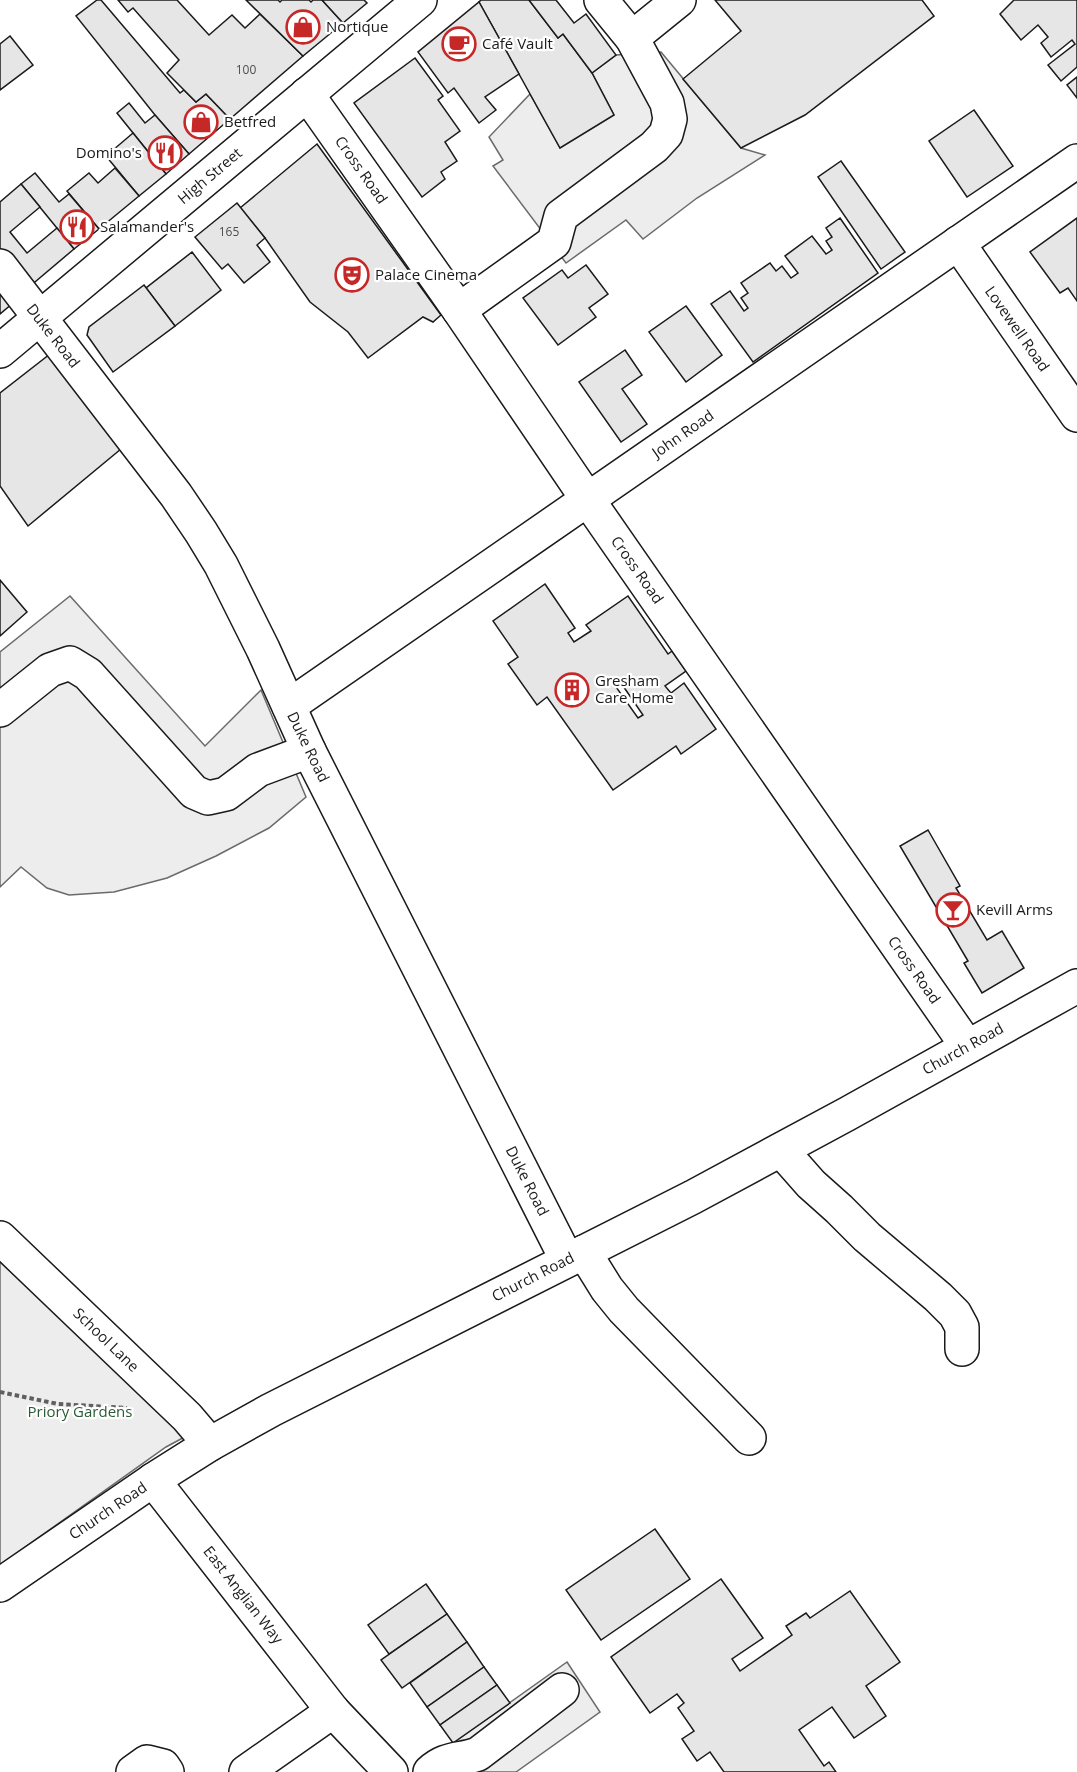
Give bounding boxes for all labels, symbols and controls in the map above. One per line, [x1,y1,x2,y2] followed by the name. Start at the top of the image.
[285,9,321,45] shop icon: Nortique
[326,16,388,36] place label: Nortique
[441,26,477,62] cafe icon: Café Vault
[482,33,553,53] place label: Café Vault
[236,61,256,78] house number: 100
[183,104,219,140] shop icon: Betfred
[224,111,276,131] place label: Betfred
[331,132,393,207] street label: Cross Road
[147,135,183,171] restaurant icon: Domino's
[76,142,142,162] place label: Domino's
[173,143,246,208] street label: High Street
[59,209,95,245] restaurant icon: Salamander's
[100,216,194,236] place label: Salamander's
[219,223,239,240] house number: 165
[334,257,370,293] theatre icon: Palace Cinema
[375,264,477,284] place label: Palace Cinema
[981,282,1055,375] street label: Lovewell Road
[22,299,85,372] street label: Duke Road
[646,405,717,463] street label: John Road
[607,532,669,607] street label: Cross Road
[595,670,674,707] place label: Gresham Care Home
[554,672,590,708] building icon: Gresham Care Home
[283,708,335,785] street label: Duke Road
[935,892,971,928] bar icon: Kevill Arms
[976,899,1053,919] place label: Kevill Arms
[884,932,946,1007] street label: Cross Road
[918,1018,1007,1079] street label: Church Road
[502,1142,554,1219] street label: Duke Road
[488,1247,577,1305] street label: Church Road
[69,1303,144,1376] street label: School Lane
[28,1401,132,1421] park label: Priory Gardens
[65,1477,150,1544] street label: Church Road
[199,1542,288,1648] street label: East Anglian Way

